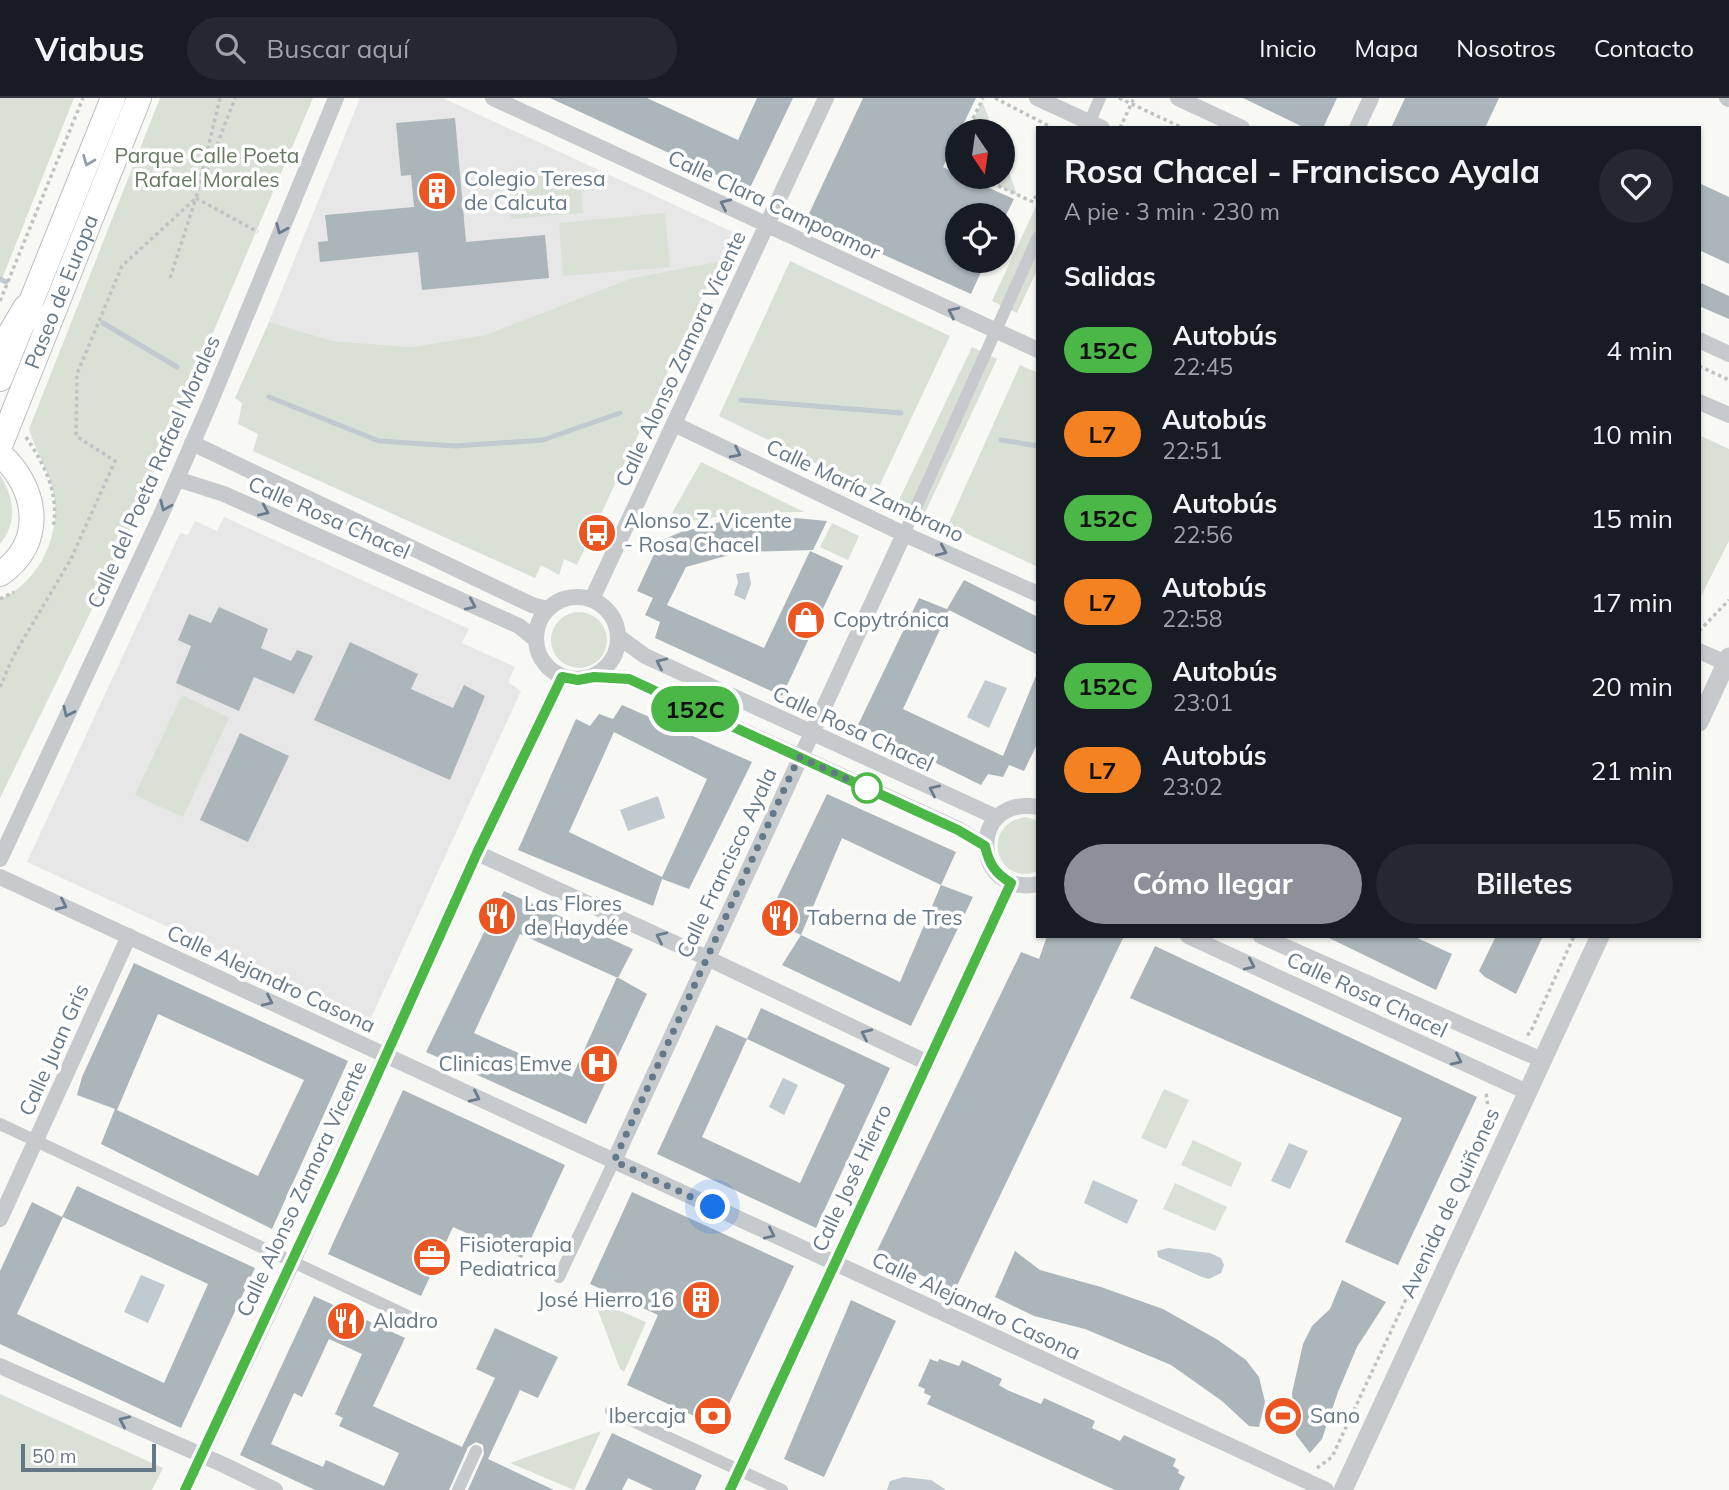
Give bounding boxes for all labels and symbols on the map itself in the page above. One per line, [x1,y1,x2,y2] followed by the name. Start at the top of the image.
[945,119,1015,189] north arrow
[115,142,299,192] park label: Parque Calle Poeta Rafael Morales
[664,143,885,265] street label: Calle Clara Campoamor
[82,155,96,167] one-way arrow
[464,165,606,215] place label: Colegio Teresa de Calcuta
[416,170,458,212] building icon: Colegio Teresa de Calcuta
[720,199,732,213] one-way arrow
[18,211,103,372] street label: Paseo de Europa
[275,221,289,234] one-way arrow
[609,227,751,491] street label: Calle Alonso Zamora Vicente
[948,306,960,320] one-way arrow
[81,331,225,612] street label: Calle del Poeta Rafael Morales
[762,433,968,547] street label: Calle María Zambrano
[729,445,741,459] one-way arrow
[245,470,414,564] street label: Calle Rosa Chacel
[159,499,173,512] one-way arrow
[256,503,269,517] one-way arrow
[624,507,792,557] place label: Alonso Z. Vicente - Rosa Chacel
[576,512,618,554] bus stop icon: Alonso Z. Vicente - Rosa Chacel
[934,543,947,557] one-way arrow
[464,597,476,611] one-way arrow
[785,599,827,641] shop icon: Copytrónica
[833,606,949,632] place label: Copytrónica
[656,657,668,671] one-way arrow
[769,680,938,777] street label: Calle Rosa Chacel
[646,686,744,732] line badge: 152C
[63,705,77,718] one-way arrow
[671,763,782,962] street label: Calle Francisco Ayala
[852,773,882,803] unlabelled marker
[929,784,941,798] one-way arrow
[524,890,629,940] place label: Las Flores de Haydée
[476,895,518,937] restaurant icon: Las Flores de Haydée
[55,897,67,911] one-way arrow
[759,897,801,939] restaurant icon: Taberna de Tres
[807,904,963,930] place label: Taberna de Tres
[163,918,380,1038] street label: Calle Alejandro Casona
[655,931,668,945] one-way arrow
[1283,946,1452,1043] street label: Calle Rosa Chacel
[1243,957,1255,971] one-way arrow
[12,980,94,1119] street label: Calle Juan Gris
[261,993,273,1007] one-way arrow
[861,1028,873,1042] one-way arrow
[578,1043,620,1085] hospital icon: Clinicas Emve
[438,1050,572,1076] place label: Clinicas Emve
[1450,1052,1462,1066] one-way arrow
[230,1057,372,1321] street label: Calle Alonso Zamora Vicente
[468,1089,480,1103] one-way arrow
[806,1100,897,1255] street label: Calle José Hierro
[1394,1103,1505,1302] street label: Avenida de Quiñones
[695,1189,730,1224] your location
[763,1225,775,1239] one-way arrow
[459,1231,572,1281] place label: Fisioterapia Pediatrica
[411,1236,453,1278] office icon: Fisioterapia Pediatrica
[868,1245,1085,1365] street label: Calle Alejandro Casona
[680,1279,722,1321] building icon: José Hierro 16
[537,1286,674,1312] place label: José Hierro 16
[325,1300,367,1342] restaurant icon: Aladro
[373,1307,438,1333] place label: Aladro
[692,1395,734,1437] bank icon: Ibercaja
[1262,1395,1304,1437] sports icon: Sano
[609,1402,686,1428] place label: Ibercaja
[1310,1402,1360,1428] place label: Sano
[119,1415,131,1429] one-way arrow
[21,1441,156,1473] scale bar

